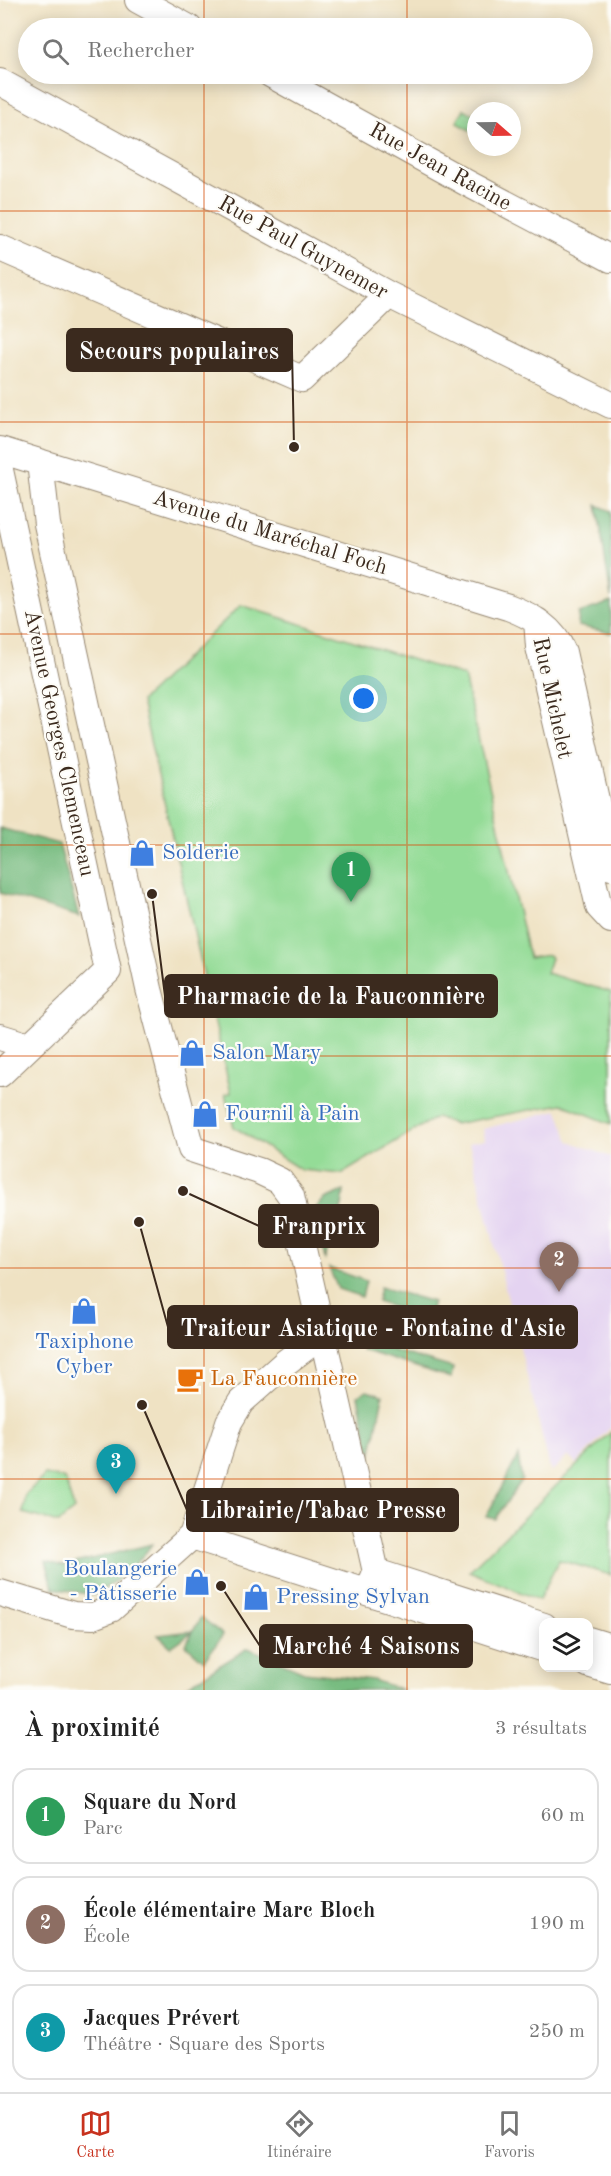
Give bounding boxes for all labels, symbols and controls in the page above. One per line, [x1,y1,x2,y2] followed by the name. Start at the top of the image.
[18,18,593,84] search box
[39,35,72,68] icon: search
[87,40,194,62] text: Rechercher
[467,102,521,156] north arrow
[365,119,515,215] street label: Rue Jean Racine
[214,192,392,304] street label: Rue Paul Guynemer
[67,329,292,371] callout: Secours populaires
[79,341,279,365] text: Secours populaires
[150,487,390,579] street label: Avenue du Maréchal Foch
[20,608,98,879] street label: Avenue Georges Clemenceau
[528,635,576,761] street label: Rue Michelet
[349,684,378,713] your location
[127,838,157,868] shop icon: Solderie
[162,842,239,864] place label: Solderie
[332,852,370,902] pin: 1
[165,975,497,1017] callout: Pharmacie de la Fauconnière
[177,986,485,1010] text: Pharmacie de la Fauconnière
[177,1038,207,1068] shop icon: Salon Mary
[212,1042,322,1064] place label: Salon Mary
[190,1099,220,1129] shop icon: Fournil à Pain
[225,1103,360,1125] place label: Fournil à Pain
[259,1205,378,1247] callout: Franprix
[271,1216,367,1240] text: Franprix
[540,1242,578,1292] pin: 2
[69,1296,99,1326] shop icon: Taxiphone Cyber
[168,1306,577,1348] callout: Traiteur Asiatique - Fontaine d'Asie
[180,1318,566,1342] text: Traiteur Asiatique - Fontaine d'Asie
[34,1331,134,1378] place label: Taxiphone Cyber
[175,1364,205,1394] cafe icon: La Fauconnière
[210,1368,357,1390] place label: La Fauconnière
[96,1444,136,1494] pin: 3
[187,1489,458,1531] callout: Librairie/Tabac Presse
[200,1500,446,1524] text: Librairie/Tabac Presse
[63,1558,177,1605] place label: Boulangerie - Pâtisserie
[182,1567,212,1597] shop icon: Boulangerie - Pâtisserie
[241,1582,271,1612] shop icon: Pressing Sylvan
[276,1586,430,1608] place label: Pressing Sylvan
[539,1618,593,1672] map controls
[539,1618,593,1672] button: layers
[260,1625,472,1667] callout: Marché 4 Saisons
[272,1636,460,1660] text: Marché 4 Saisons
[24,1716,160,1742] text: À proximité
[495,1719,587,1739] text: 3 résultats
[83,1792,237,1814] text: Square du Nord
[40,1806,51,1826] text: 1
[540,1806,585,1826] text: 60 m
[83,1819,123,1839] text: Parc
[83,1900,375,1922] text: École élémentaire Marc Bloch
[40,1914,51,1934] text: 2
[529,1914,585,1934] text: 190 m
[83,1927,130,1947] text: École
[83,2008,240,2030] text: Jacques Prévert
[40,2022,51,2042] text: 3
[529,2022,585,2042] text: 250 m
[83,2035,325,2055] text: Théâtre · Square des Sports
[76,2107,114,2163] tab: Carte
[267,2107,332,2163] tab: Itinéraire
[484,2107,535,2163] tab: Favoris

